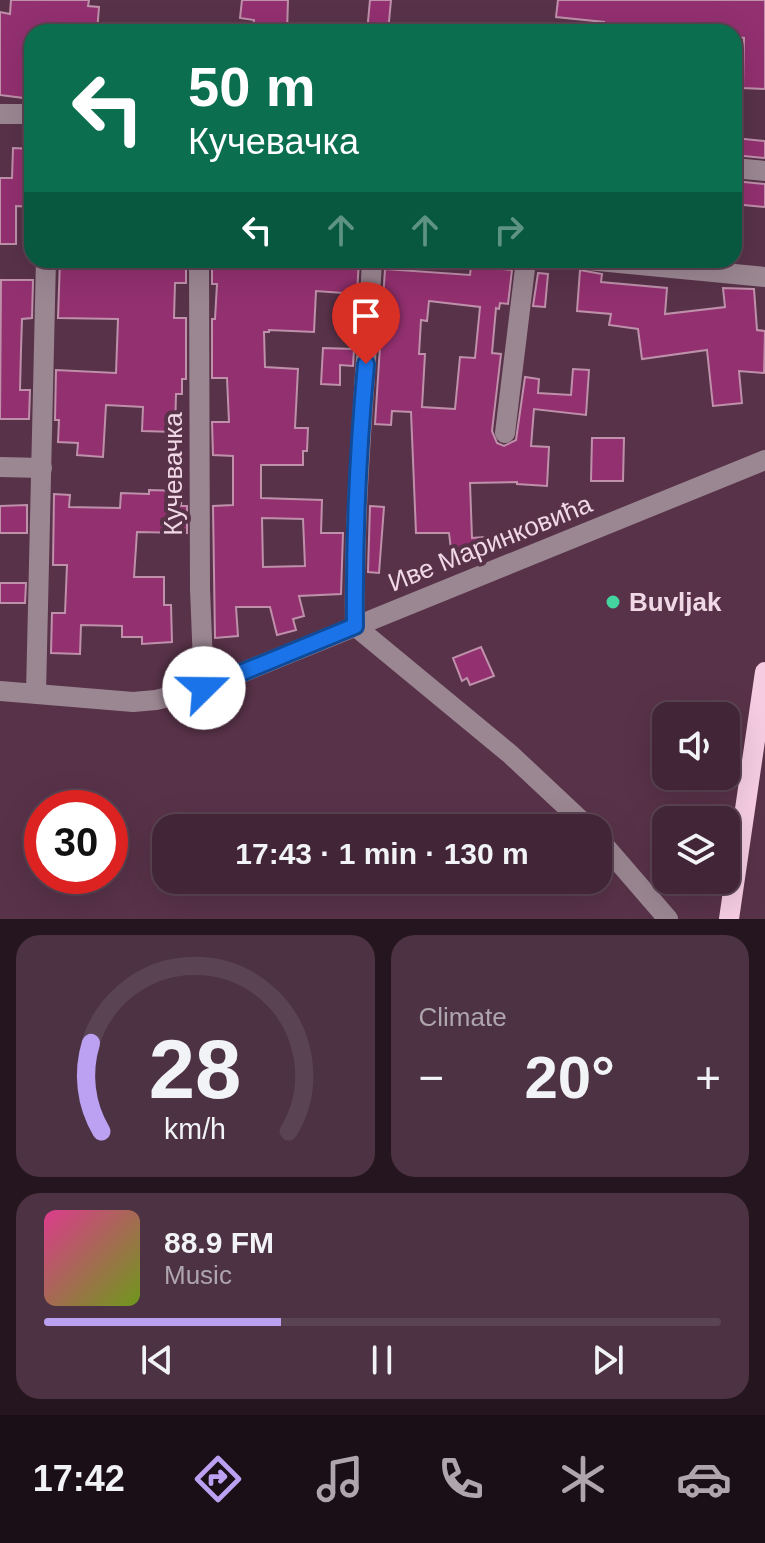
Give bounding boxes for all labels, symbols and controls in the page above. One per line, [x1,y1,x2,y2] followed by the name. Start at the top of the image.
[188,55,316,118] text: 50 m
[56,56,160,160] icon: left
[188,121,359,162] text: Кучевачка
[235,208,279,252] icon: left
[319,208,363,252] icon: ahead
[403,208,447,252] icon: ahead
[487,208,531,252] icon: right
[332,282,400,364] pin
[344,294,388,338] icon: arrive
[158,412,188,536] street label: Кучевачка
[384,488,597,598] street label: Иве Маринковића
[629,587,722,617] place label: Buvljak
[604,593,622,611] marker: Buvljak
[162,646,246,730] position arrow
[652,702,740,894] map controls
[652,702,740,790] button: sound
[24,790,128,894] speed limit sign: 30
[652,806,740,894] button: layers
[235,837,529,870] text: 17:43 · 1 min · 130 m
[419,1002,507,1032] text: Climate
[149,1023,242,1116] text: 28
[524,1044,615,1111] text: 20°
[419,1053,444,1102] text: −
[695,1053,721,1102] text: +
[164,1113,226,1145] text: km/h
[164,1226,274,1259] text: 88.9 FM
[164,1260,232,1290] text: Music
[135,1338,179,1382] icon: previous
[360,1338,404,1382] icon: pause
[586,1338,630,1382] icon: next
[190,1451,246,1507] icon: directions
[312,1451,368,1507] icon: music
[433,1451,489,1507] icon: phone
[555,1451,611,1507] icon: climate
[676,1451,732,1507] icon: car
[33,1458,125,1499] text: 17:42

